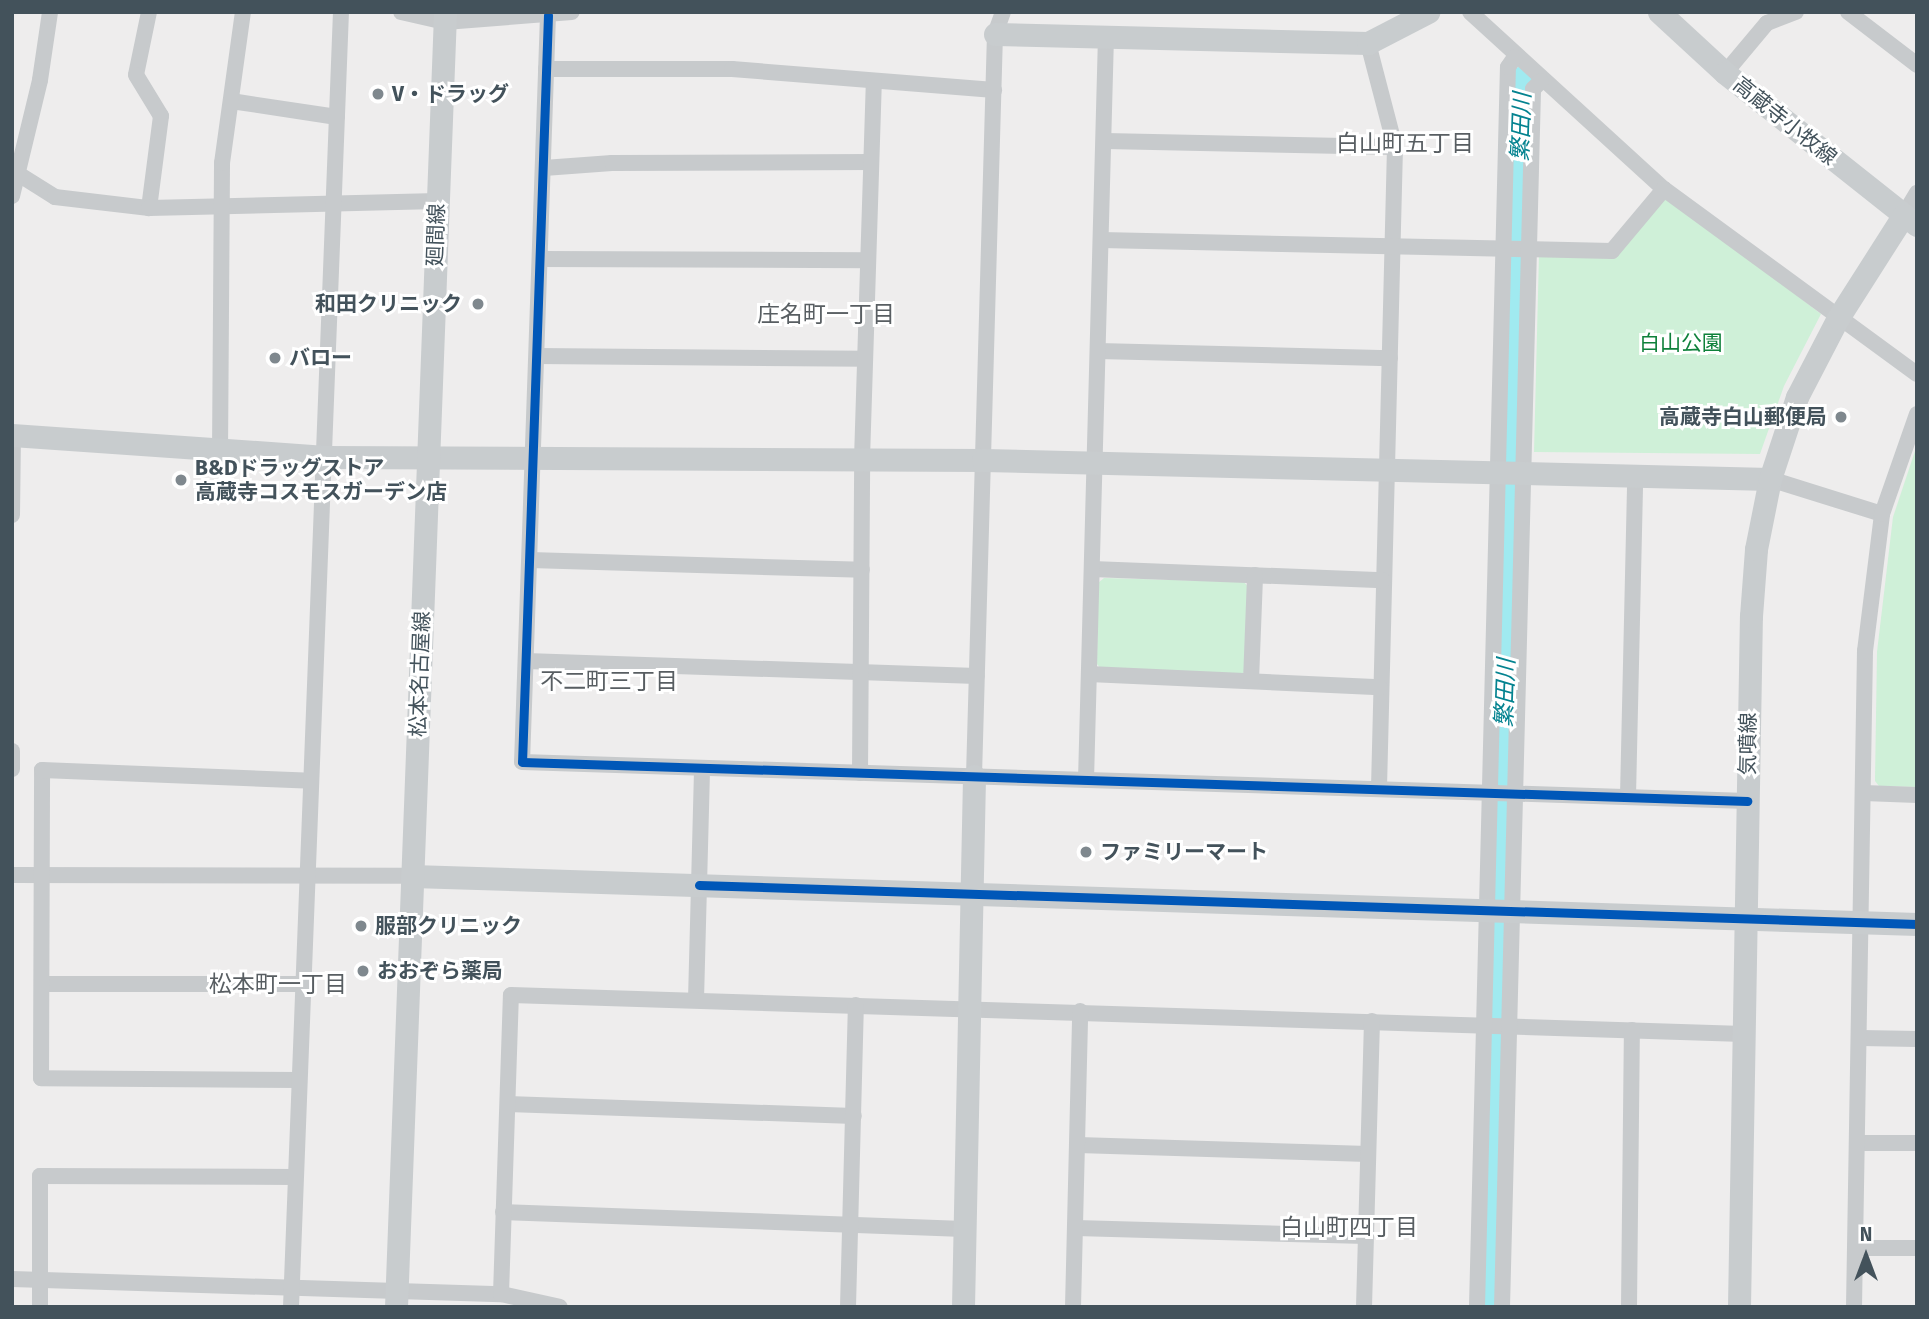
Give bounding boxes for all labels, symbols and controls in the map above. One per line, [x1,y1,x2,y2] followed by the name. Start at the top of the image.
[1728,72,1842,170] street label: 高蔵寺小牧線
[392,81,509,107] place label: V・ドラッグ
[370,86,386,102] marker: V・ドラッグ
[1506,92,1536,162] water label: 繁田川
[1336,129,1474,157] district label: 白山町五丁目
[422,203,450,267] street label: 廻間線
[315,291,462,317] place label: 和田クリニック
[468,294,488,314] marker: 和田クリニック
[757,300,895,328] district label: 庄名町一丁目
[1639,330,1723,356] park label: 白山公園
[289,345,352,371] place label: バロー
[267,350,283,366] marker: バロー
[1659,404,1827,430] place label: 高蔵寺白山郵便局
[1833,409,1849,425] marker: 高蔵寺白山郵便局
[195,455,447,505] place label: B&Dドラッグストア 高蔵寺コスモスガーデン店
[173,472,189,488] marker: B&Dドラッグストア 高蔵寺コスモスガーデン店
[405,611,435,737] street label: 松本名古屋線
[1490,658,1520,728] water label: 繁田川
[540,667,678,695] district label: 不二町三丁目
[1735,712,1761,776] street label: 気噴線
[1100,839,1268,865] place label: ファミリーマート
[1078,844,1094,860] marker: ファミリーマート
[375,913,522,939] place label: 服部クリニック
[353,918,369,934] marker: 服部クリニック
[377,958,503,984] place label: おおぞら薬局
[355,963,371,979] marker: おおぞら薬局
[209,970,347,998] district label: 松本町一丁目
[1280,1213,1418,1241] district label: 白山町四丁目
[1831,1221,1901,1291] north arrow
[1860,1223,1872,1246] text: N

